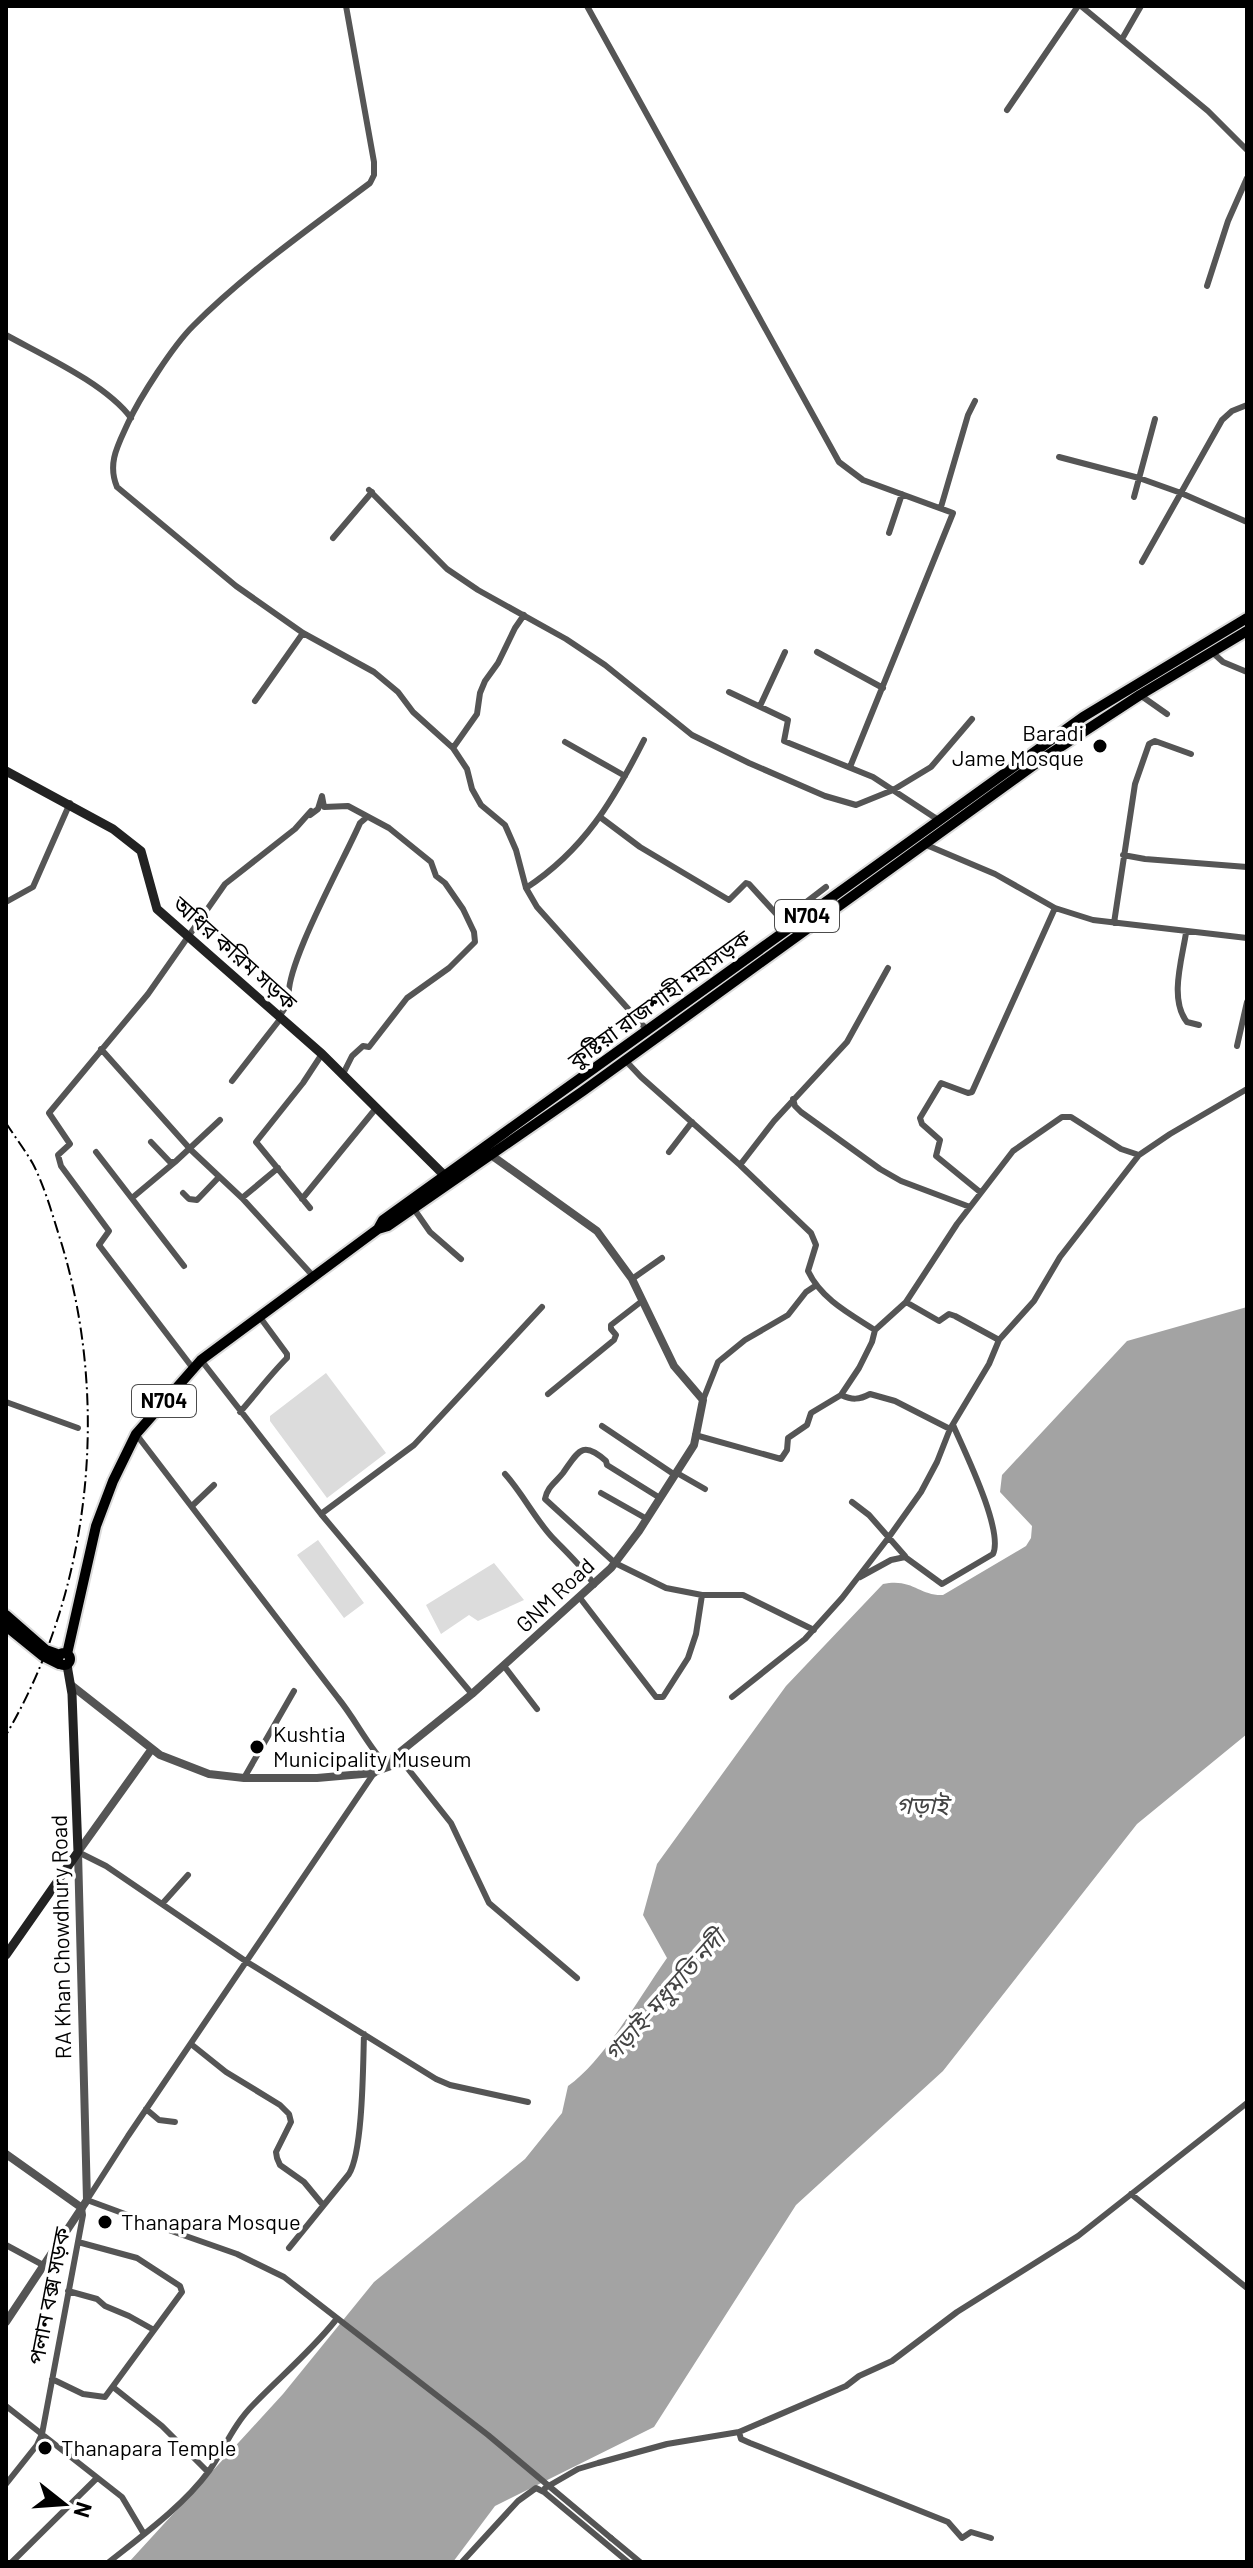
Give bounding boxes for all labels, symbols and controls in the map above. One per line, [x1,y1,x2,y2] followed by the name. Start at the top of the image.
[952,719,1084,770] place label: Baradi Jame Mosque
[1091,737,1109,755] marker: Baradi Jame Mosque
[168,889,303,1015] street label: অধির করিম সড়ক
[775,900,839,932] road number: N704
[562,923,756,1075] street label: কুষ্টিয়া রাজশাহী মহাসড়ক
[132,1385,196,1417] road number: N704
[510,1552,599,1637] street label: GNM Road
[273,1720,471,1771] place label: Kushtia Municipality Museum
[248,1738,266,1756] marker: Kushtia Municipality Museum
[896,1790,952,1819] water label: গড়াই
[45,1815,75,2059] street label: RA Khan Chowdhury Road
[597,1920,734,2067] water label: গড়াই-মধুমতি নদী
[121,2208,301,2234] place label: Thanapara Mosque
[96,2213,114,2231] marker: Thanapara Mosque
[22,2225,74,2367] street label: পলান বক্স সড়ক
[61,2434,237,2460] place label: Thanapara Temple
[36,2439,54,2457] marker: Thanapara Temple
[24,2464,104,2544] north arrow
[70,2499,99,2521] text: N

